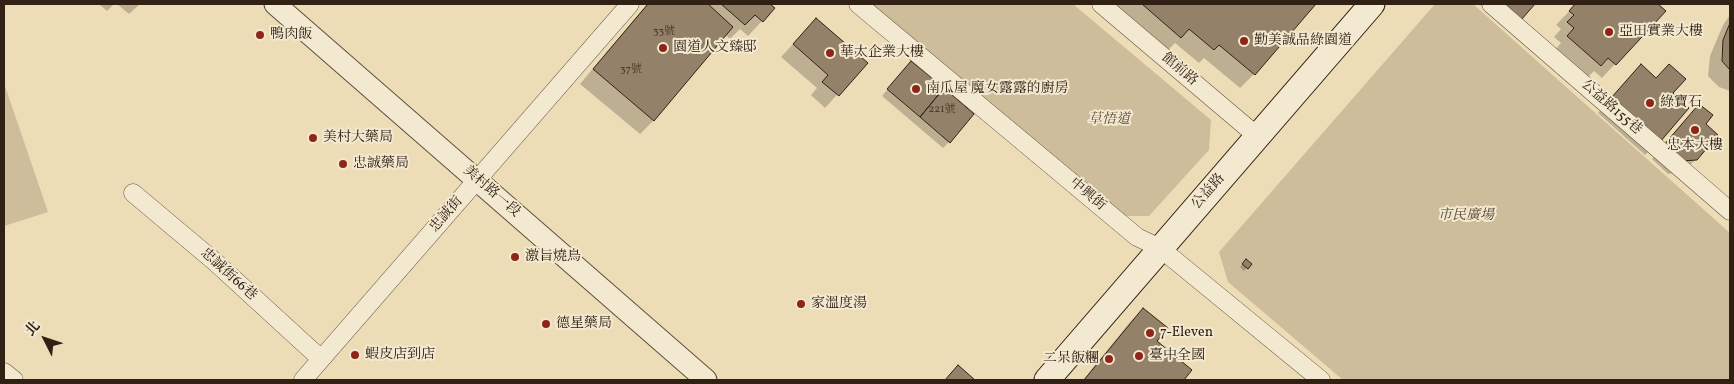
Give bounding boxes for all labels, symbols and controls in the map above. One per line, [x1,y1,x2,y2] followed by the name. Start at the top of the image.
[1619,24,1703,40] place label: 亞田實業大樓
[653,25,675,39] house number: 33號
[1603,26,1615,38] marker: 亞田實業大樓
[270,27,312,43] place label: 鴨肉飯
[254,29,266,41] marker: 鴨肉飯
[1254,33,1352,49] place label: 勤美誠品綠園道
[1238,35,1250,47] marker: 勤美誠品綠園道
[673,40,757,56] place label: 園道人文臻邸
[657,42,669,54] marker: 園道人文臻邸
[840,45,924,61] place label: 華太企業大樓
[824,47,836,59] marker: 華太企業大樓
[1158,50,1200,90] street label: 館前路
[620,63,642,77] house number: 37號
[1577,77,1645,139] street label: 公益路155巷
[926,81,1069,97] place label: 南瓜屋 魔女露露的廚房
[910,83,922,95] marker: 南瓜屋 魔女露露的廚房
[1660,95,1702,111] place label: 綠寶石
[1644,97,1656,109] marker: 綠寶石
[928,103,956,117] house number: 221號
[1088,112,1130,128] park label: 草悟道
[1689,124,1701,136] marker: 忠本大樓
[323,130,393,146] place label: 美村大藥局
[307,132,319,144] marker: 美村大藥局
[1667,138,1723,154] place label: 忠本大樓
[353,156,409,172] place label: 忠誠藥局
[337,158,349,170] marker: 忠誠藥局
[459,163,523,221] street label: 美村路一段
[1189,171,1229,213] street label: 公益路
[1066,175,1108,215] street label: 中興街
[427,194,467,236] street label: 忠誠街
[1438,208,1494,224] park label: 市民廣場
[196,245,260,305] street label: 忠誠街66巷
[525,249,581,265] place label: 激旨燒鳥
[509,251,521,263] marker: 激旨燒鳥
[811,296,867,312] place label: 家溫度湯
[795,298,807,310] marker: 家溫度湯
[20,314,70,364] north arrow
[556,316,612,332] place label: 德星藥局
[22,317,45,340] text: 北
[540,318,552,330] marker: 德星藥局
[1160,325,1213,341] place label: 7-Eleven
[1144,327,1156,339] marker: 7-Eleven
[365,347,435,363] place label: 蝦皮店到店
[1149,348,1205,364] place label: 臺中全國
[349,349,361,361] marker: 蝦皮店到店
[1133,350,1145,362] marker: 臺中全國
[1043,351,1099,367] place label: 二呆飯糰
[1103,353,1115,365] marker: 二呆飯糰

